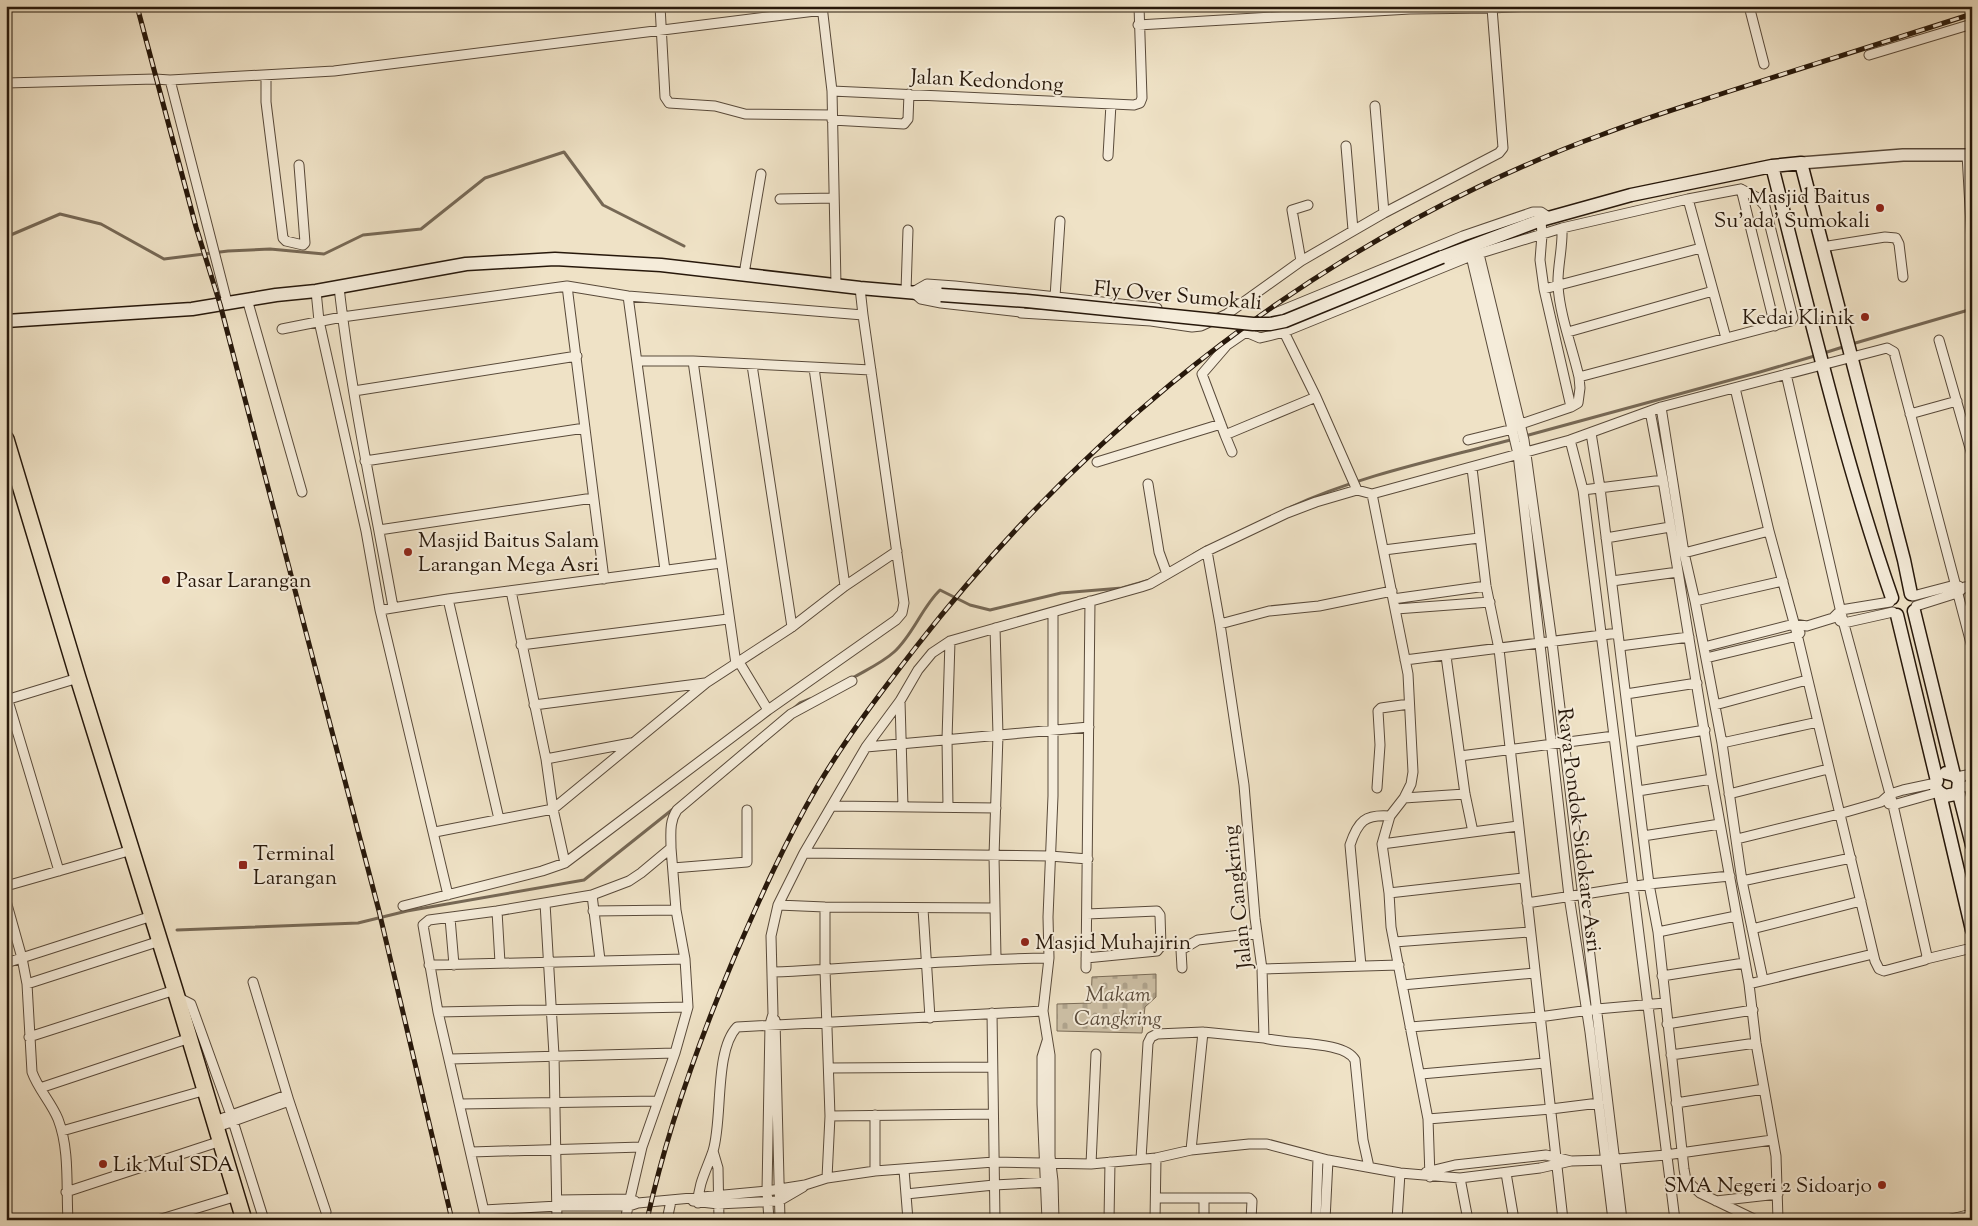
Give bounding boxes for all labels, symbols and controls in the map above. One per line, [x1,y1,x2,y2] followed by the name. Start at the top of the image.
[909,63,1064,101] street label: Jalan Kedondong
[1714,183,1870,237] place label: Masjid Baitus Su'ada' Sumokali
[1874,202,1886,214] marker: Masjid Baitus Su'ada' Sumokali
[1092,275,1263,319] street label: Fly Over Sumokali
[1742,304,1856,334] place label: Kedai Klinik
[1859,311,1871,323] marker: Kedai Klinik
[418,527,599,581] place label: Masjid Baitus Salam Larangan Mega Asri
[402,546,414,558] marker: Masjid Baitus Salam Larangan Mega Asri
[176,567,311,597] place label: Pasar Larangan
[160,574,172,586] marker: Pasar Larangan
[1548,706,1608,954] street label: Raya Pondok Sidokare Asri
[1217,823,1262,971] street label: Jalan Cangkring
[253,840,337,894] place label: Terminal Larangan
[237,859,249,871] marker: Terminal Larangan
[1035,929,1191,959] place label: Masjid Muhajirin
[1019,936,1031,948] marker: Masjid Muhajirin
[1074,981,1162,1035] park label: Makam Cangkring
[113,1151,234,1181] place label: Lik Mul SDA
[97,1158,109,1170] marker: Lik Mul SDA
[1664,1172,1872,1202] place label: SMA Negeri 2 Sidoarjo
[1876,1179,1888,1191] marker: SMA Negeri 2 Sidoarjo

